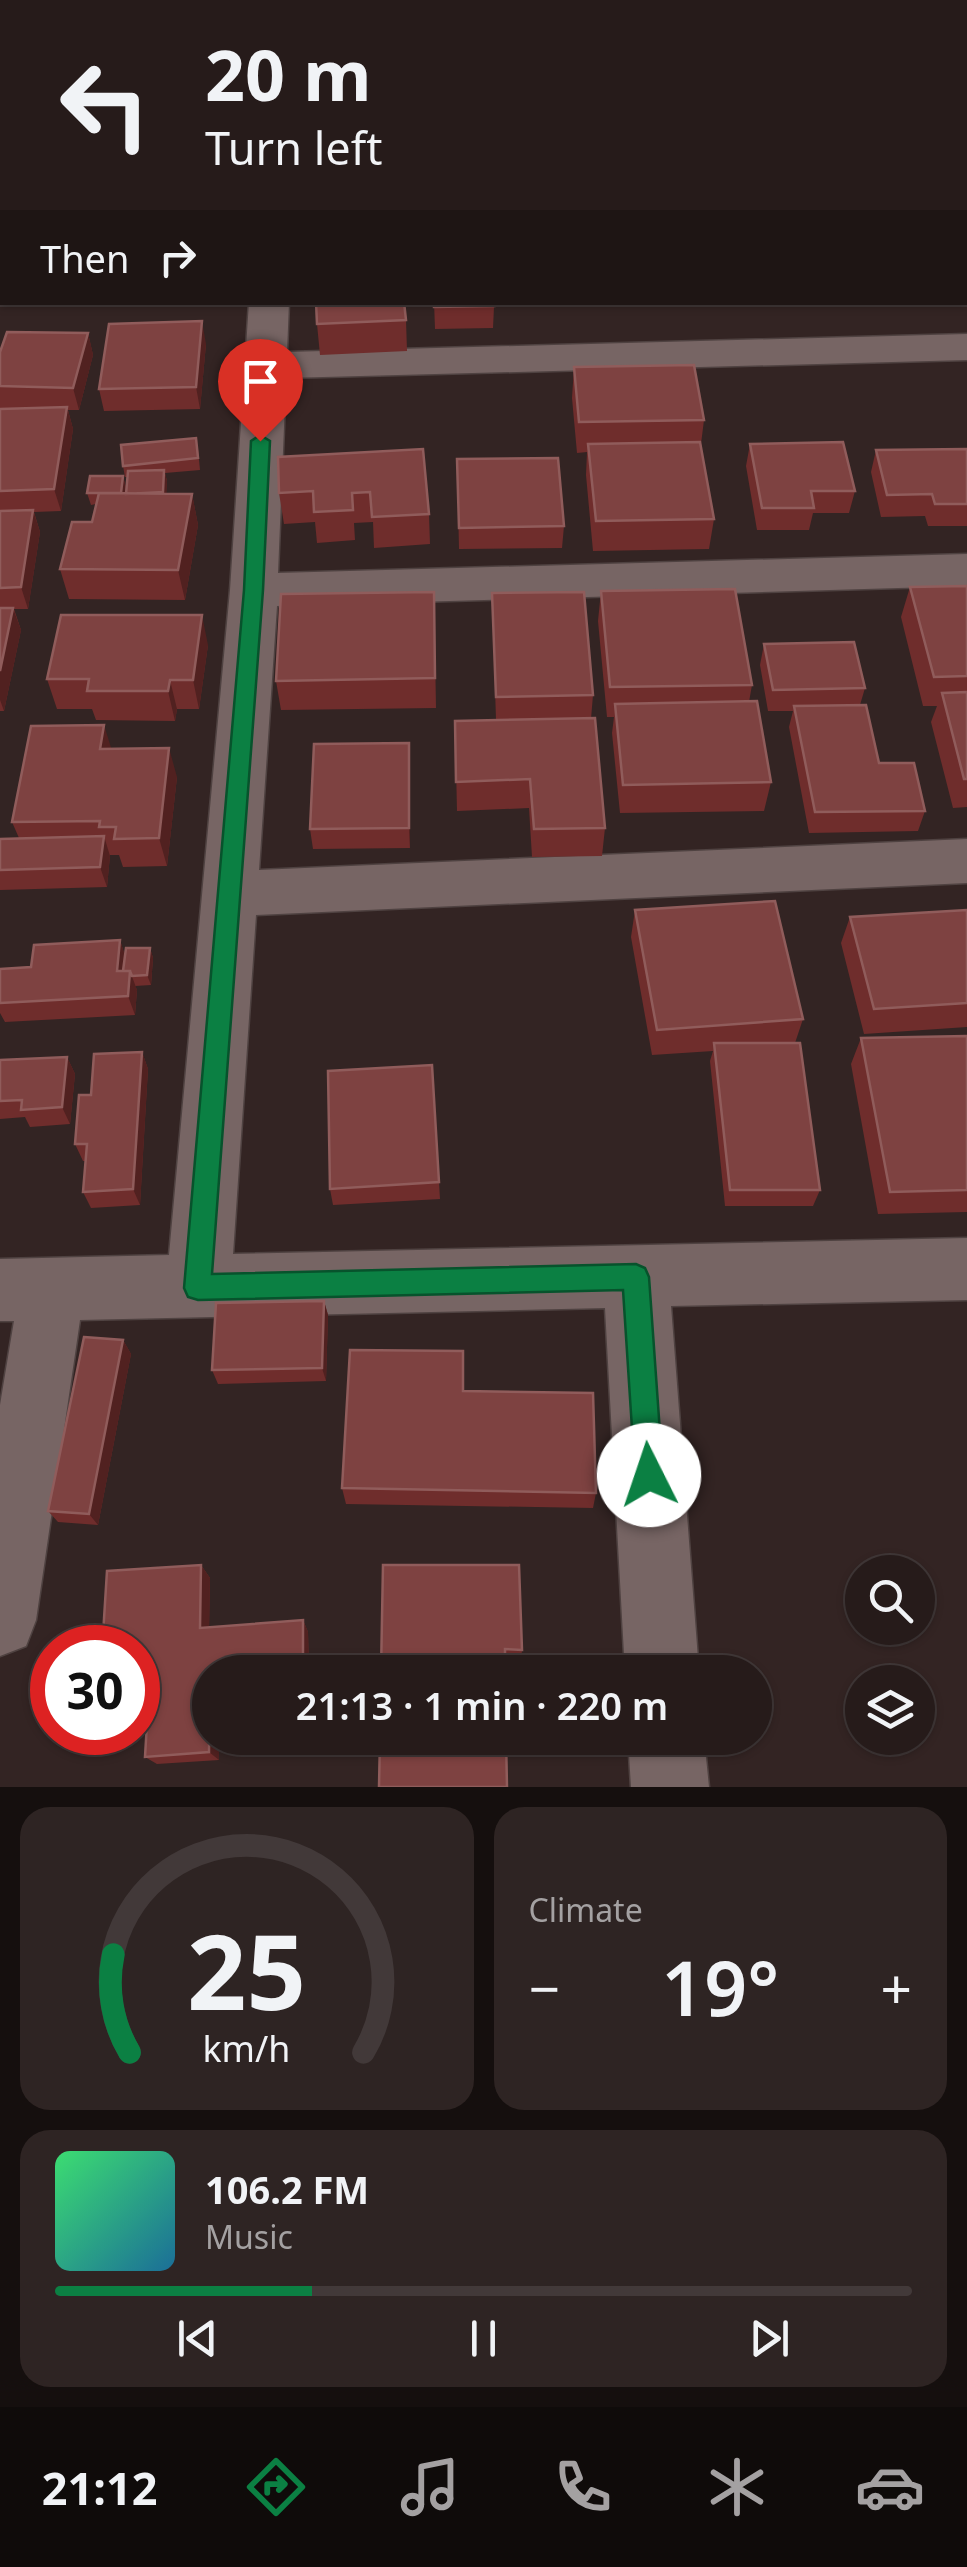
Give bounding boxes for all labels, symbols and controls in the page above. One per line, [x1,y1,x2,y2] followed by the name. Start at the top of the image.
[205,26,372,122] text: 20 m
[40,40,170,170] icon: left
[205,117,382,178] text: Turn left
[150,230,205,285] icon: right
[40,232,130,284] text: Then
[218,339,303,442] pin
[233,354,288,409] icon: arrive
[597,1423,701,1527] position arrow
[845,1555,935,1755] map controls
[845,1555,935,1645] button: search
[30,1625,160,1755] speed limit sign: 30
[845,1665,935,1755] button: layers
[296,1679,668,1731] text: 21:13 · 1 min · 220 m
[529,1888,643,1931] text: Climate
[187,1899,306,2040] text: 25
[661,1936,779,2038] text: 19°
[529,1950,560,2025] text: −
[881,1950,912,2025] text: +
[203,2024,291,2072] text: km/h
[205,2163,369,2215] text: 106.2 FM
[205,2215,293,2258] text: Music
[170,2311,225,2366] icon: previous
[456,2311,511,2366] icon: pause
[742,2311,797,2366] icon: next
[241,2452,311,2522] icon: directions
[395,2452,465,2522] icon: music
[548,2452,618,2522] icon: phone
[702,2452,772,2522] icon: climate
[855,2452,925,2522] icon: car
[42,2457,157,2518] text: 21:12

